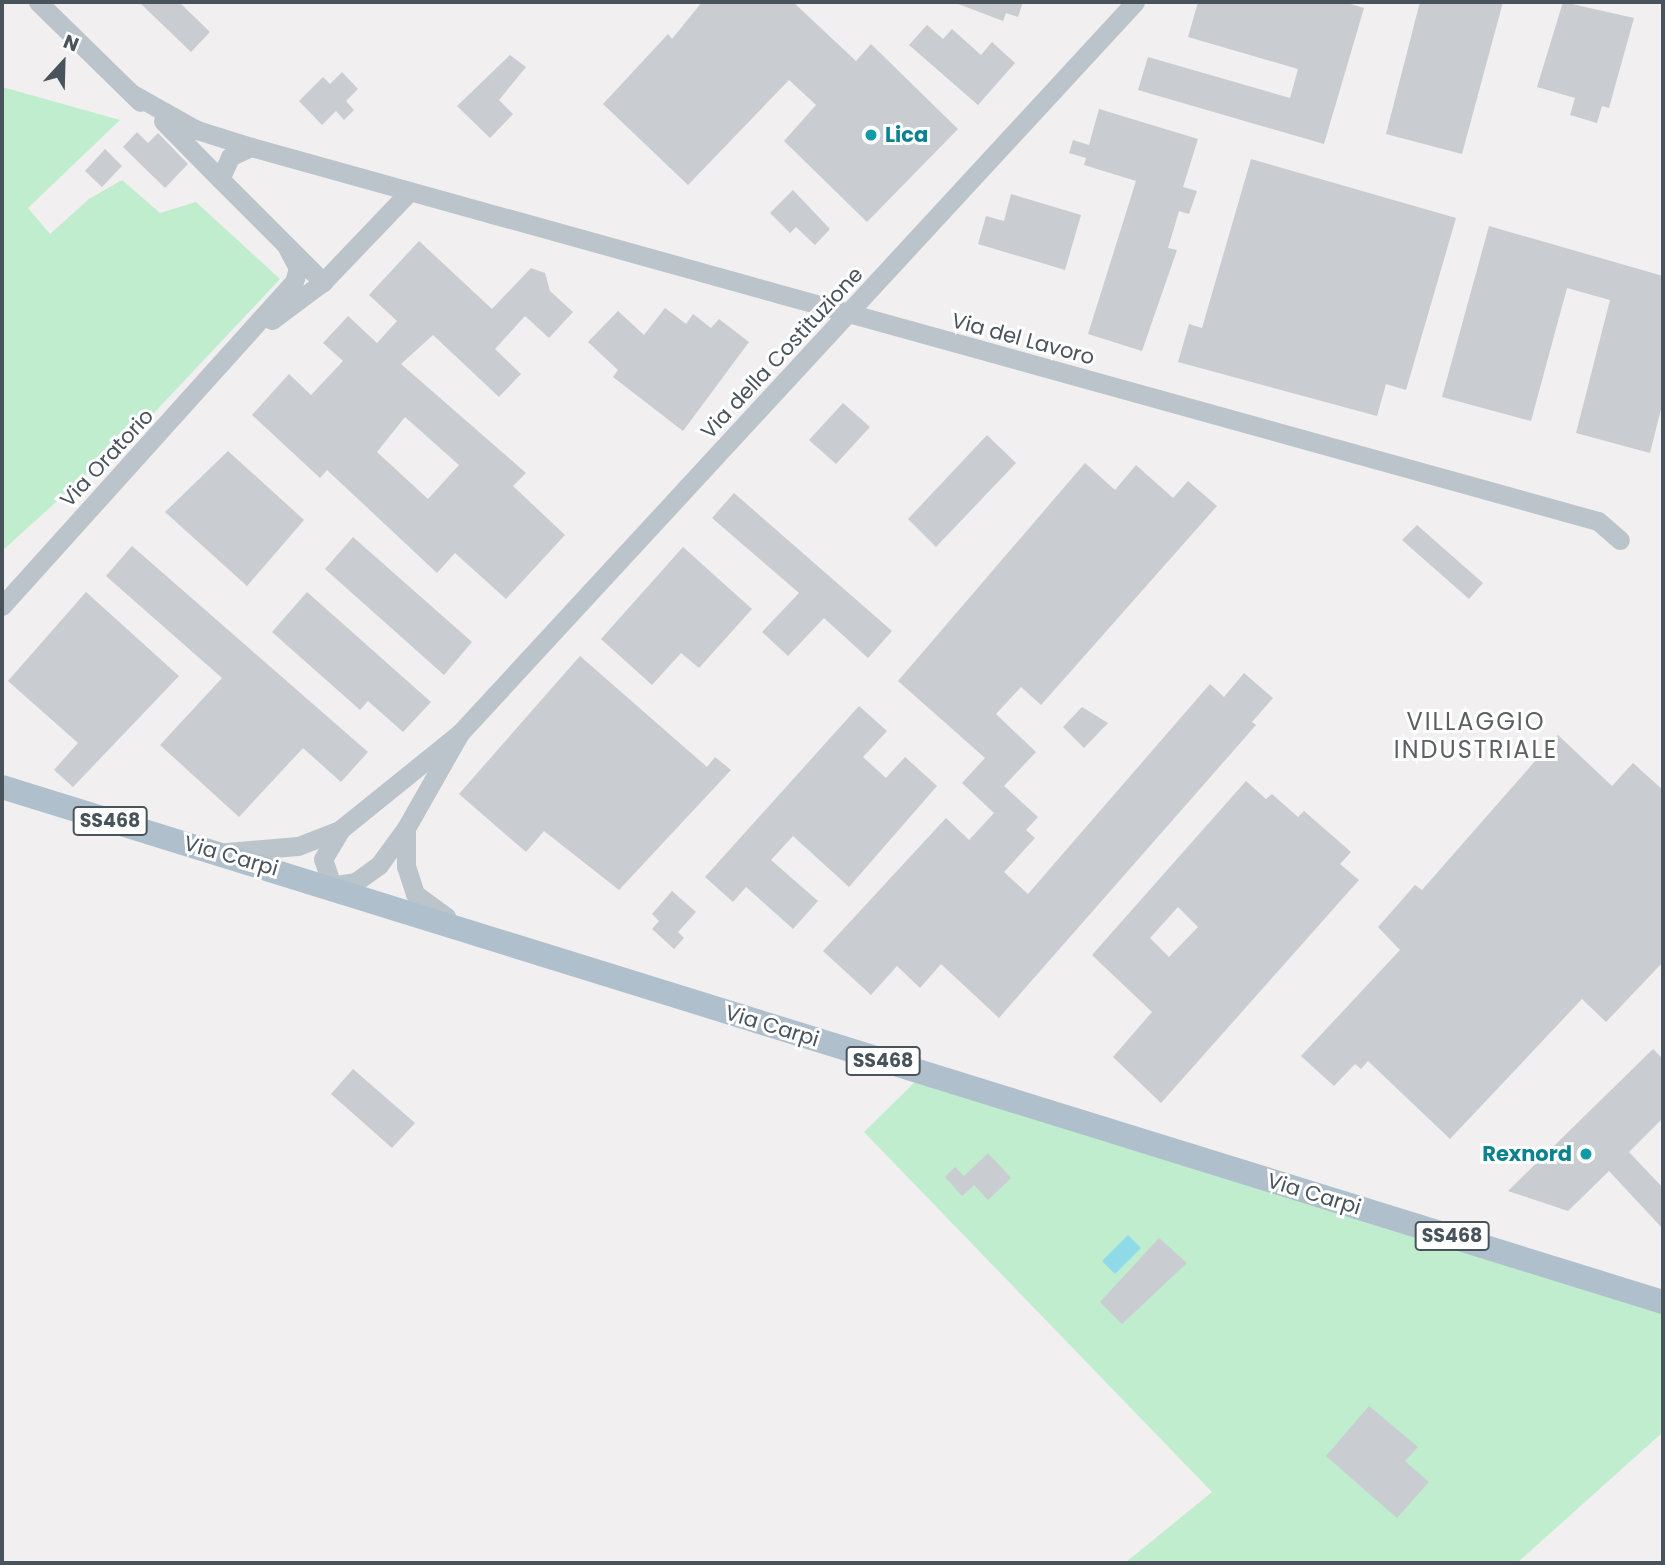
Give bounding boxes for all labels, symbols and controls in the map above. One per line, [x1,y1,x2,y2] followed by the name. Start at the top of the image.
[28,28,98,98] north arrow
[59,28,83,58] text: N
[885,122,928,148] place label: Lica
[863,127,879,143] marker: Lica
[696,262,868,444] street label: Via della Costituzione
[949,308,1097,370] street label: Via del Lavoro
[55,404,159,512] street label: Via Oratorio
[1395,708,1557,764] district label: VILLAGGIO INDUSTRIALE
[72,806,148,836] road number: SS468
[181,831,281,881] street label: Via Carpi
[722,1000,822,1052] street label: Via Carpi
[844,1046,922,1077] road number: SS468
[1482,1141,1572,1167] place label: Rexnord
[1578,1146,1594,1162] marker: Rexnord
[1264,1168,1364,1220] street label: Via Carpi
[1414,1220,1490,1252] road number: SS468

